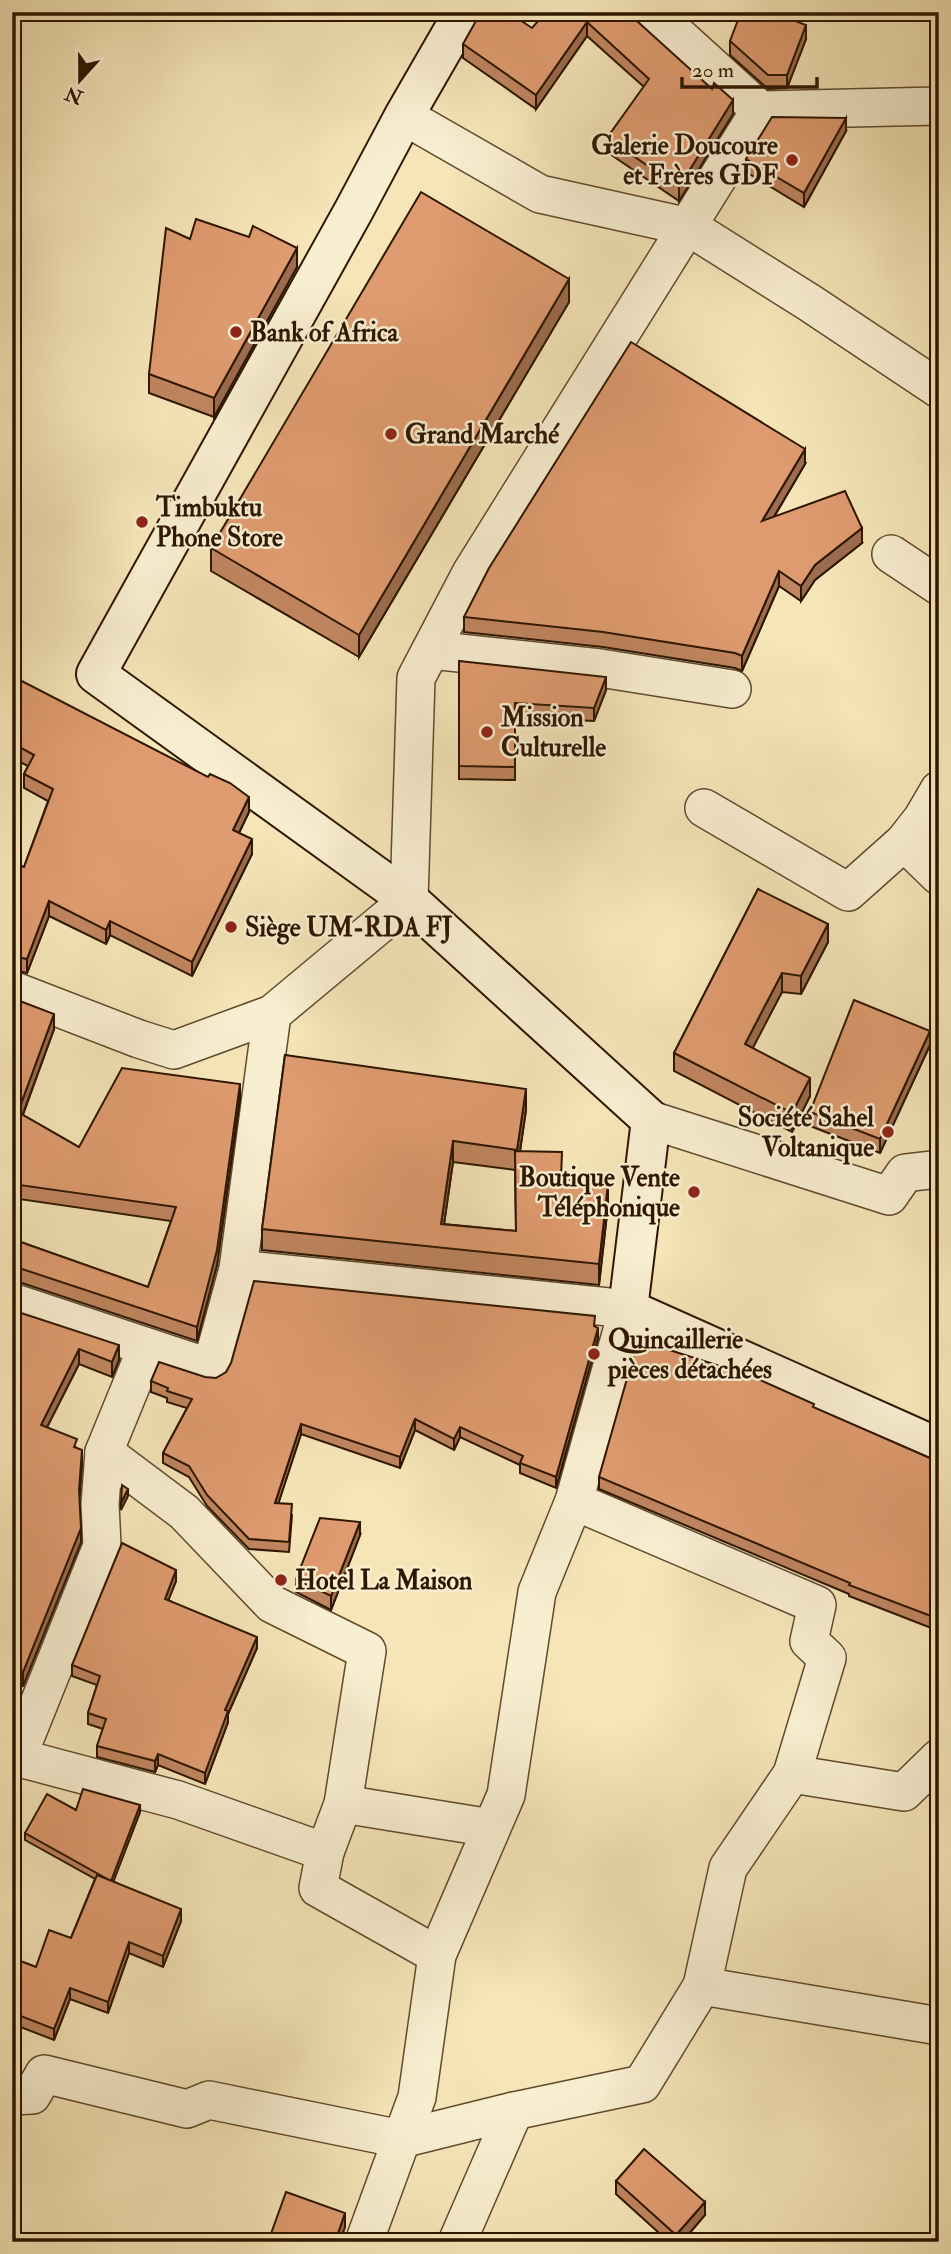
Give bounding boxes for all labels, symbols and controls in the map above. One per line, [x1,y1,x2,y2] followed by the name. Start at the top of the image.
[46,46,116,116] north arrow
[682,46,816,90] scale bar
[692,57,734,84] text: 20 m
[61,80,87,110] text: N
[591,130,779,192] place label: Galerie Doucoure et Frères GDF
[784,152,800,168] marker: Galerie Doucoure et Frères GDF
[250,317,399,349] place label: Bank of Africa
[228,324,244,340] marker: Bank of Africa
[405,419,560,451] place label: Grand Marché
[383,426,399,442] marker: Grand Marché
[155,492,283,554] place label: Timbuktu Phone Store
[134,514,150,530] marker: Timbuktu Phone Store
[500,702,606,764] place label: Mission Culturelle
[479,724,495,740] marker: Mission Culturelle
[245,912,453,945] place label: Siège UM-RDA FJ
[223,919,239,935] marker: Siège UM-RDA FJ
[738,1102,874,1165] place label: Société Sahel Voltanique
[880,1124,896,1140] marker: Société Sahel Voltanique
[519,1162,680,1225] place label: Boutique Vente Téléphonique
[686,1184,702,1200] marker: Boutique Vente Téléphonique
[607,1324,772,1387] place label: Quincaillerie pièces détachées
[586,1346,602,1362] marker: Quincaillerie pièces détachées
[295,1565,473,1597] place label: Hotel La Maison
[273,1572,289,1588] marker: Hotel La Maison

